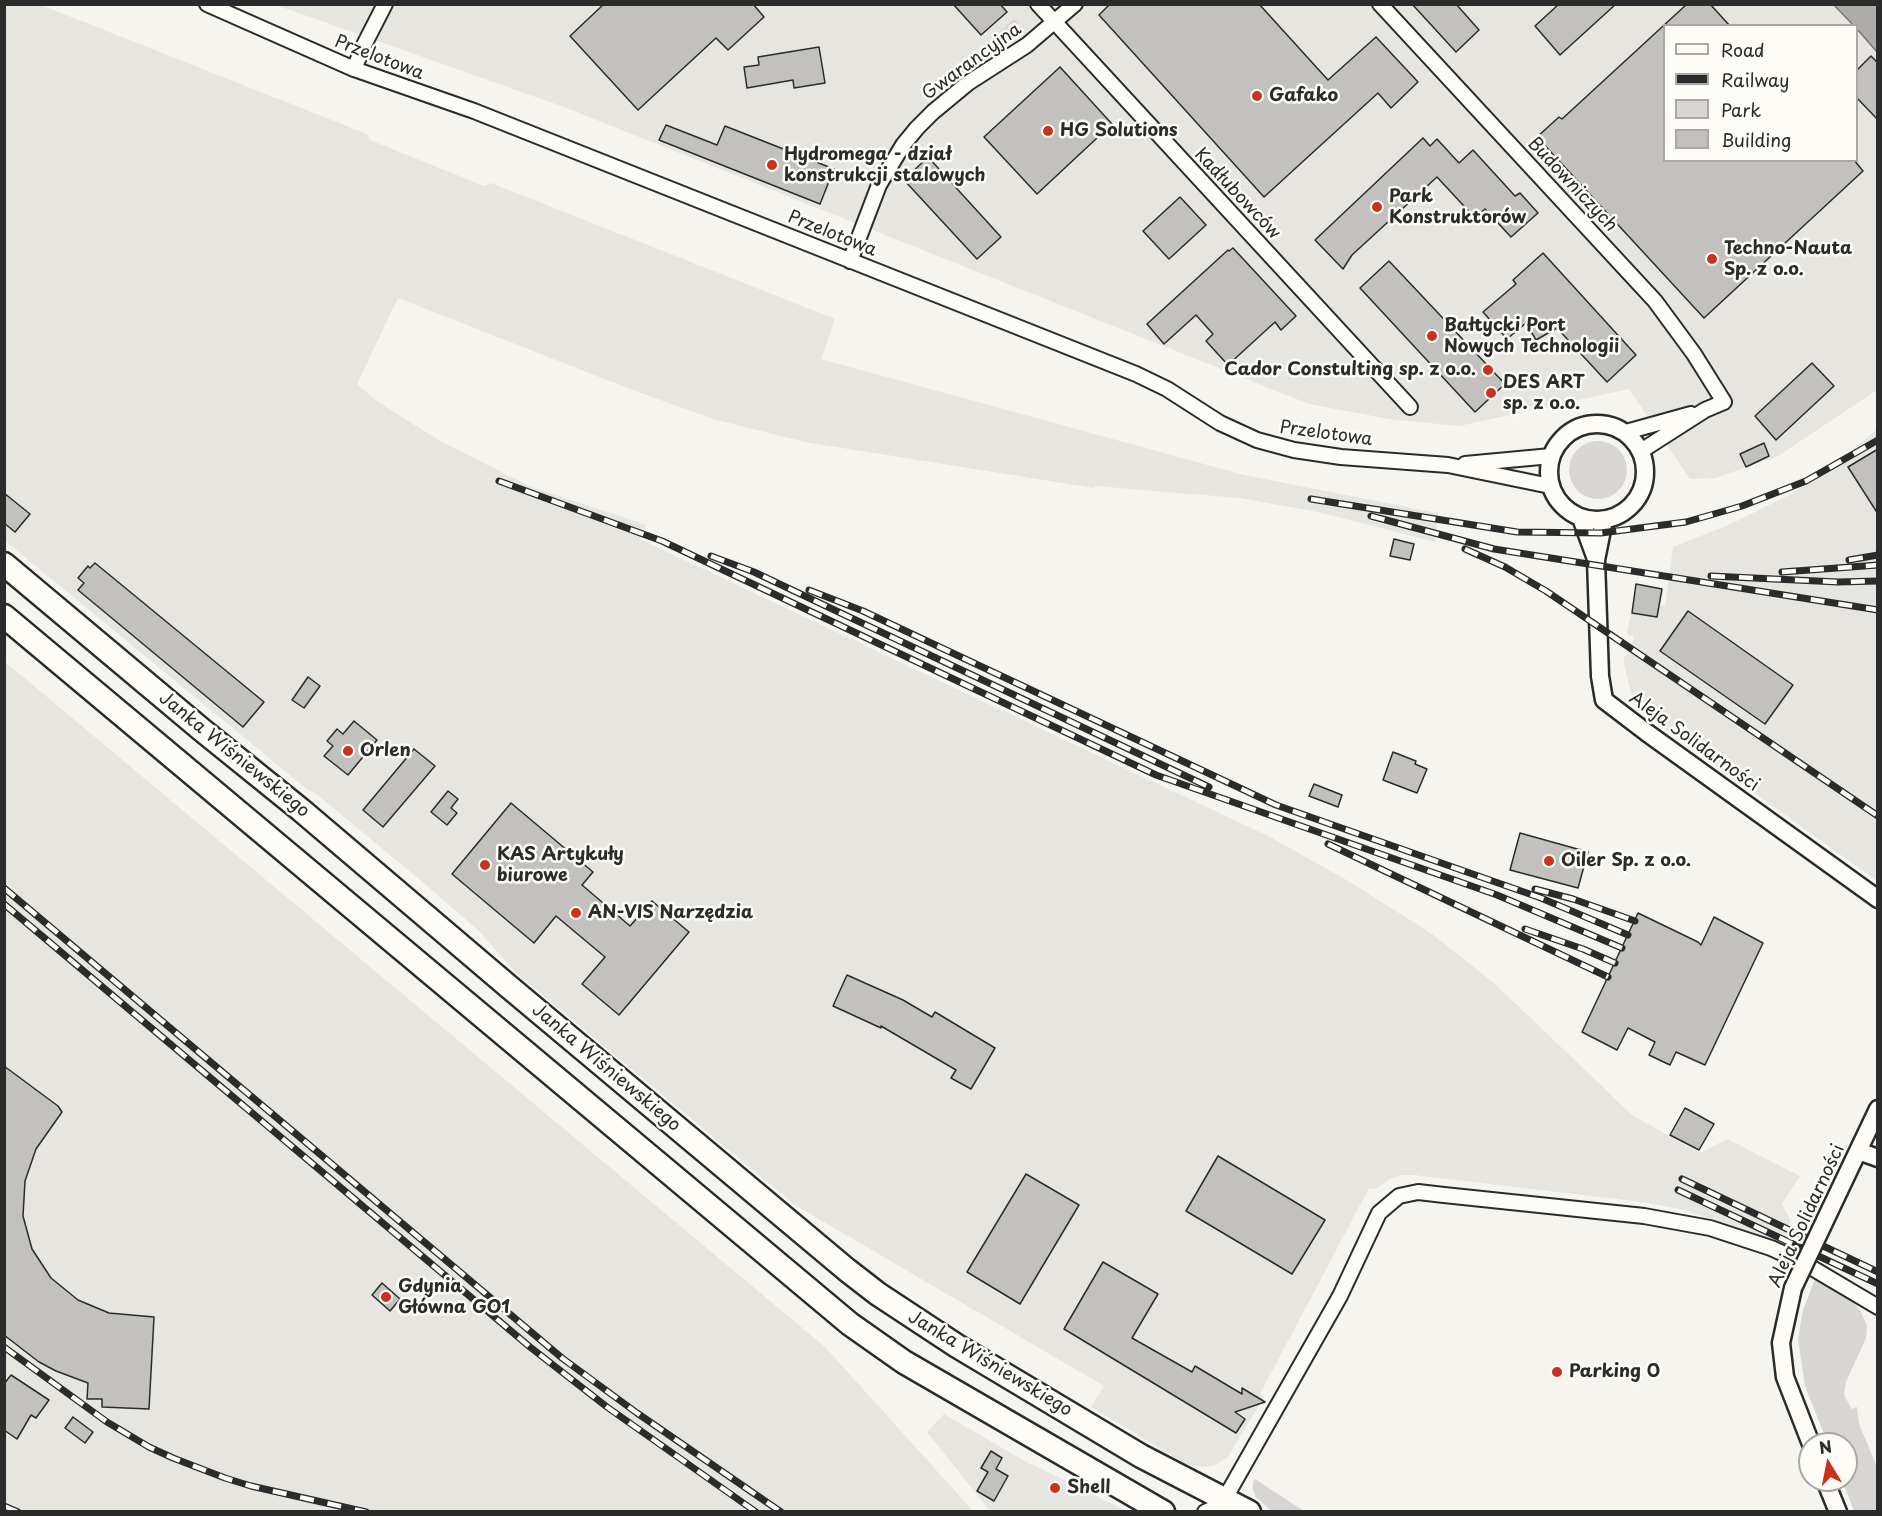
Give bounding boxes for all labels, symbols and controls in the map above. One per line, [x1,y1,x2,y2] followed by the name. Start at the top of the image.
[918,19,1026,105] street label: Gwarancyjna
[1663,24,1858,162] legend
[331,31,427,85] street label: Przelotowa
[1721,36,1765,63] text: Road
[1721,66,1789,93] text: Railway
[1269,85,1338,107] place label: Gafako
[1250,89,1264,103] marker: Gafako
[1721,96,1761,123] text: Park
[1060,120,1178,142] place label: HG Solutions
[1041,124,1055,138] marker: HG Solutions
[1721,126,1791,153] text: Building
[1523,133,1621,237] street label: Budowniczych
[784,144,986,186] place label: Hydromega - dział konstrukcji stalowych
[1189,144,1285,244] street label: Kadłubowców
[765,158,779,172] marker: Hydromega - dział konstrukcji stalowych
[1389,186,1526,228] place label: Park Konstruktorów
[1370,200,1384,214] marker: Park Konstruktorów
[785,206,879,262] street label: Przelotowa
[1724,238,1852,280] place label: Techno-Nauta Sp. z o.o.
[1705,252,1719,266] marker: Techno-Nauta Sp. z o.o.
[1444,315,1619,358] place label: Bałtycki Port Nowych Technologii
[1425,329,1439,343] marker: Bałtycki Port Nowych Technologii
[1224,359,1476,381] place label: Cador Constulting sp. z o.o.
[1481,363,1495,377] marker: Cador Constulting sp. z o.o.
[1503,372,1585,415] place label: DES ART sp. z o.o.
[1484,386,1498,400] marker: DES ART sp. z o.o.
[1278,417,1374,451] street label: Przelotowa
[154,688,314,822] street label: Janka Wiśniewskiego
[1625,688,1763,796] street label: Aleja Solidarności
[360,740,411,762] place label: Orlen
[341,744,355,758] marker: Orlen
[497,844,624,886] place label: KAS Artykuły biurowe
[1561,850,1691,872] place label: Oiler Sp. z o.o.
[1542,854,1556,868] marker: Oiler Sp. z o.o.
[478,858,492,872] marker: KAS Artykuły biurowe
[588,902,753,924] place label: AN-VIS Narzędzia
[569,906,583,920] marker: AN-VIS Narzędzia
[527,999,685,1137] street label: Janka Wiśniewskiego
[1764,1141,1850,1291] street label: Aleja Solidarności
[398,1276,510,1318] place label: Gdynia Główna GO1
[379,1290,393,1304] marker: Gdynia Główna GO1
[904,1306,1076,1422] street label: Janka Wiśniewskiego
[1569,1361,1660,1383] place label: Parking 0
[1550,1365,1564,1379] marker: Parking 0
[1798,1432,1858,1492] north arrow
[1817,1433,1834,1459] text: N
[1067,1477,1110,1499] place label: Shell
[1048,1481,1062,1495] marker: Shell

